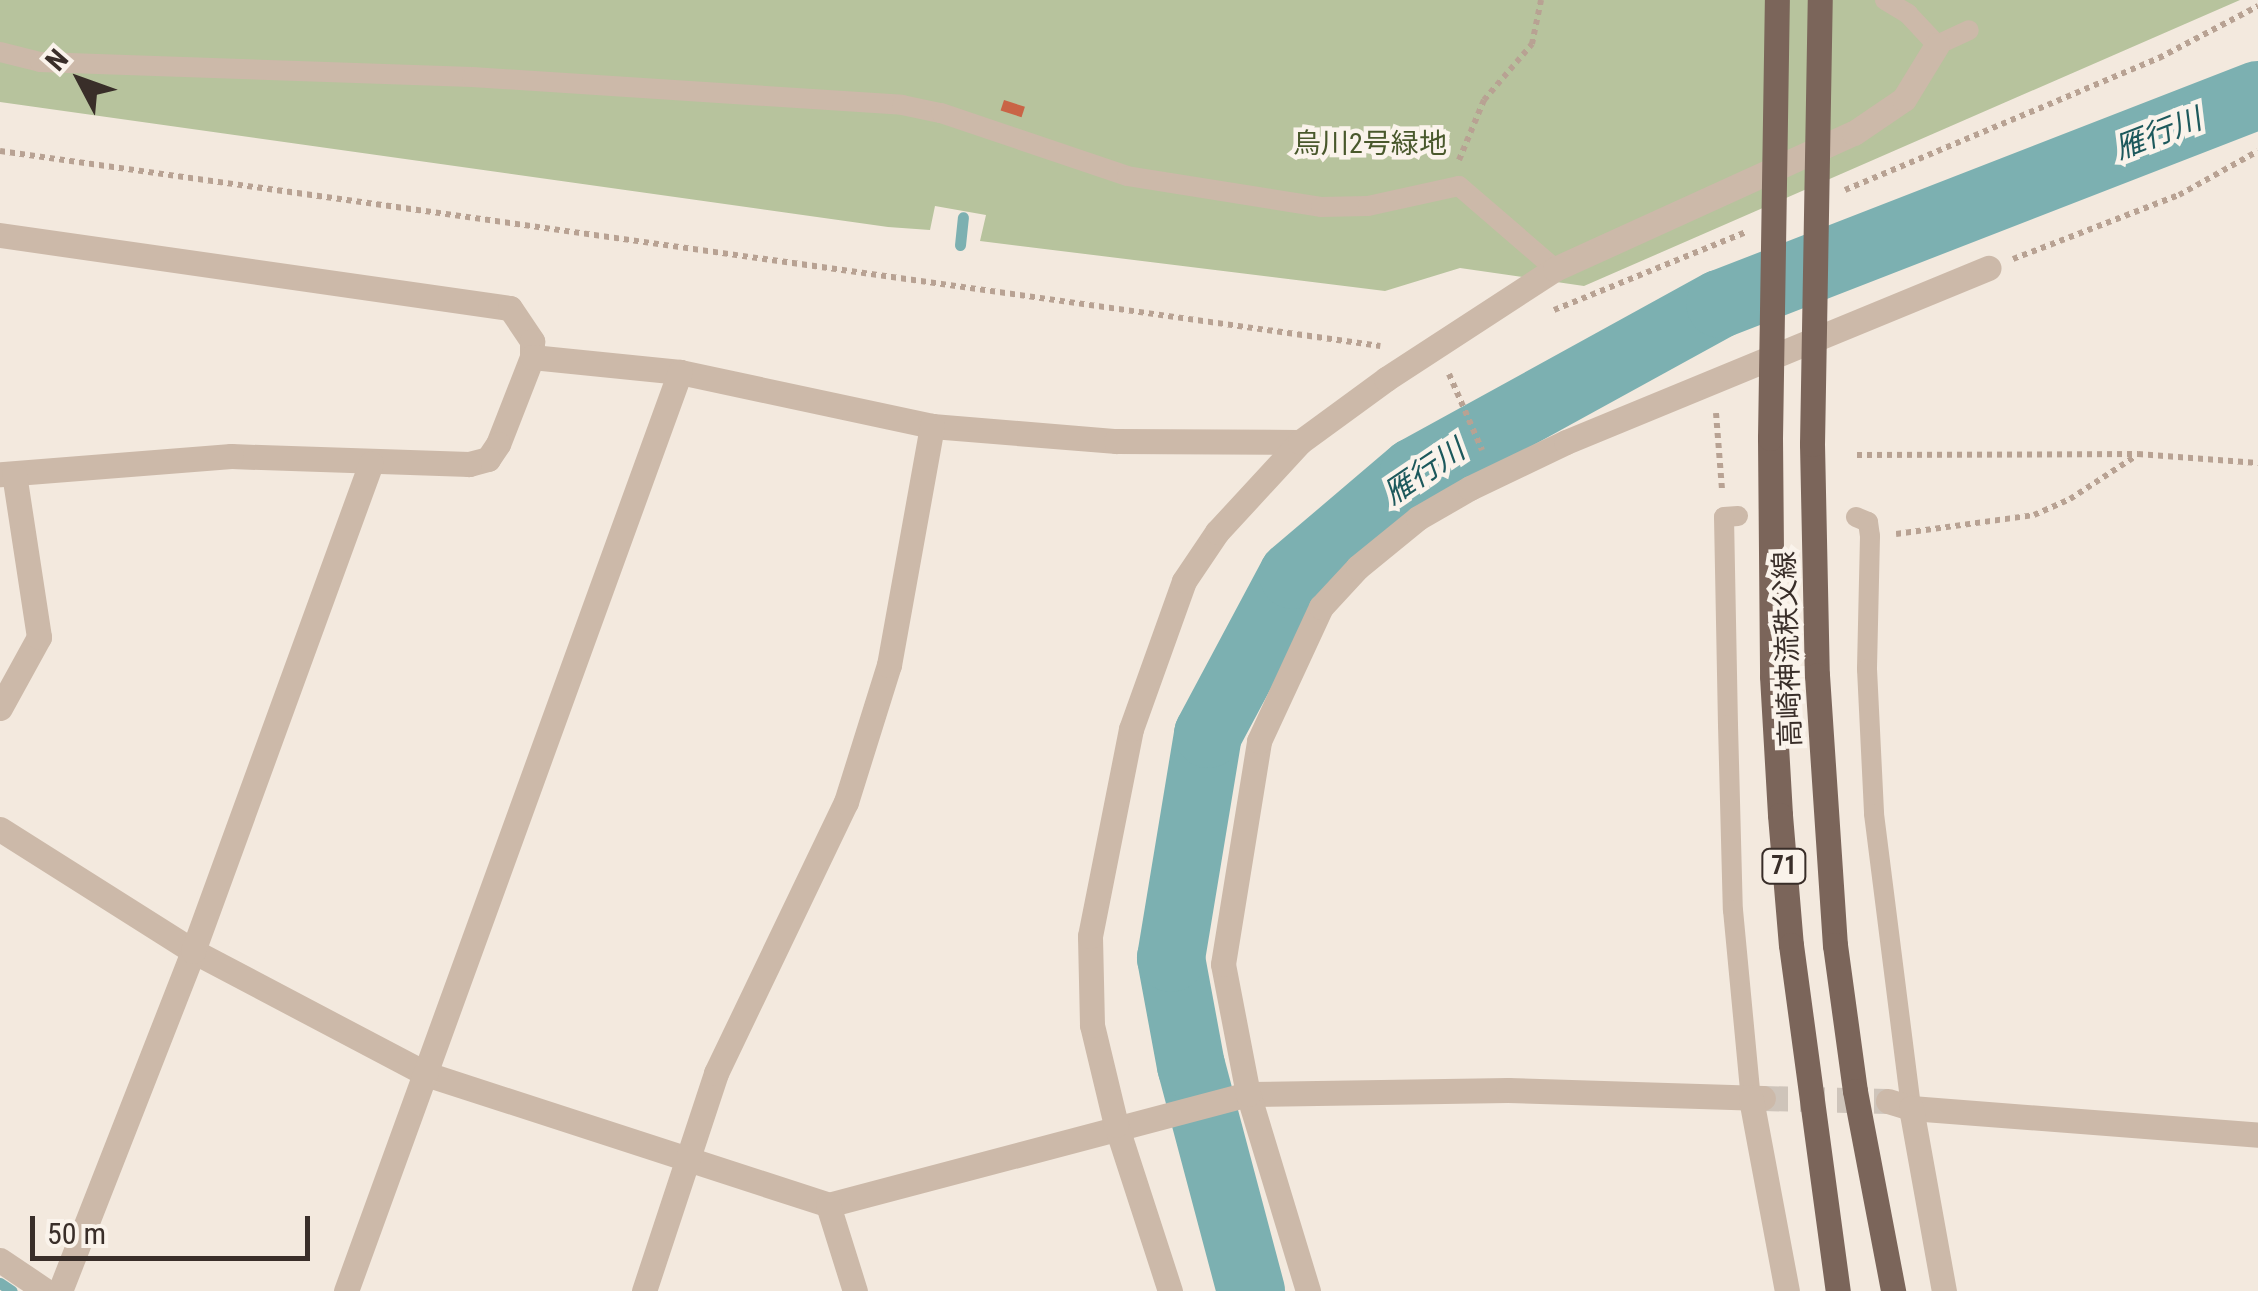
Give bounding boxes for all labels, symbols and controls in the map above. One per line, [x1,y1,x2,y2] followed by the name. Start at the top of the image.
[30,30,130,130] north arrow
[39,43,75,77] text: N
[2110,101,2206,167] water label: 雁行川
[1293,127,1447,161] park label: 烏川2号緑地
[1377,432,1471,512] water label: 雁行川
[1768,550,1808,748] street label: 高崎神流秩父線
[1759,846,1809,886] road number: 71
[35,1196,315,1258] scale bar
[47,1216,106,1251] text: 50 m

